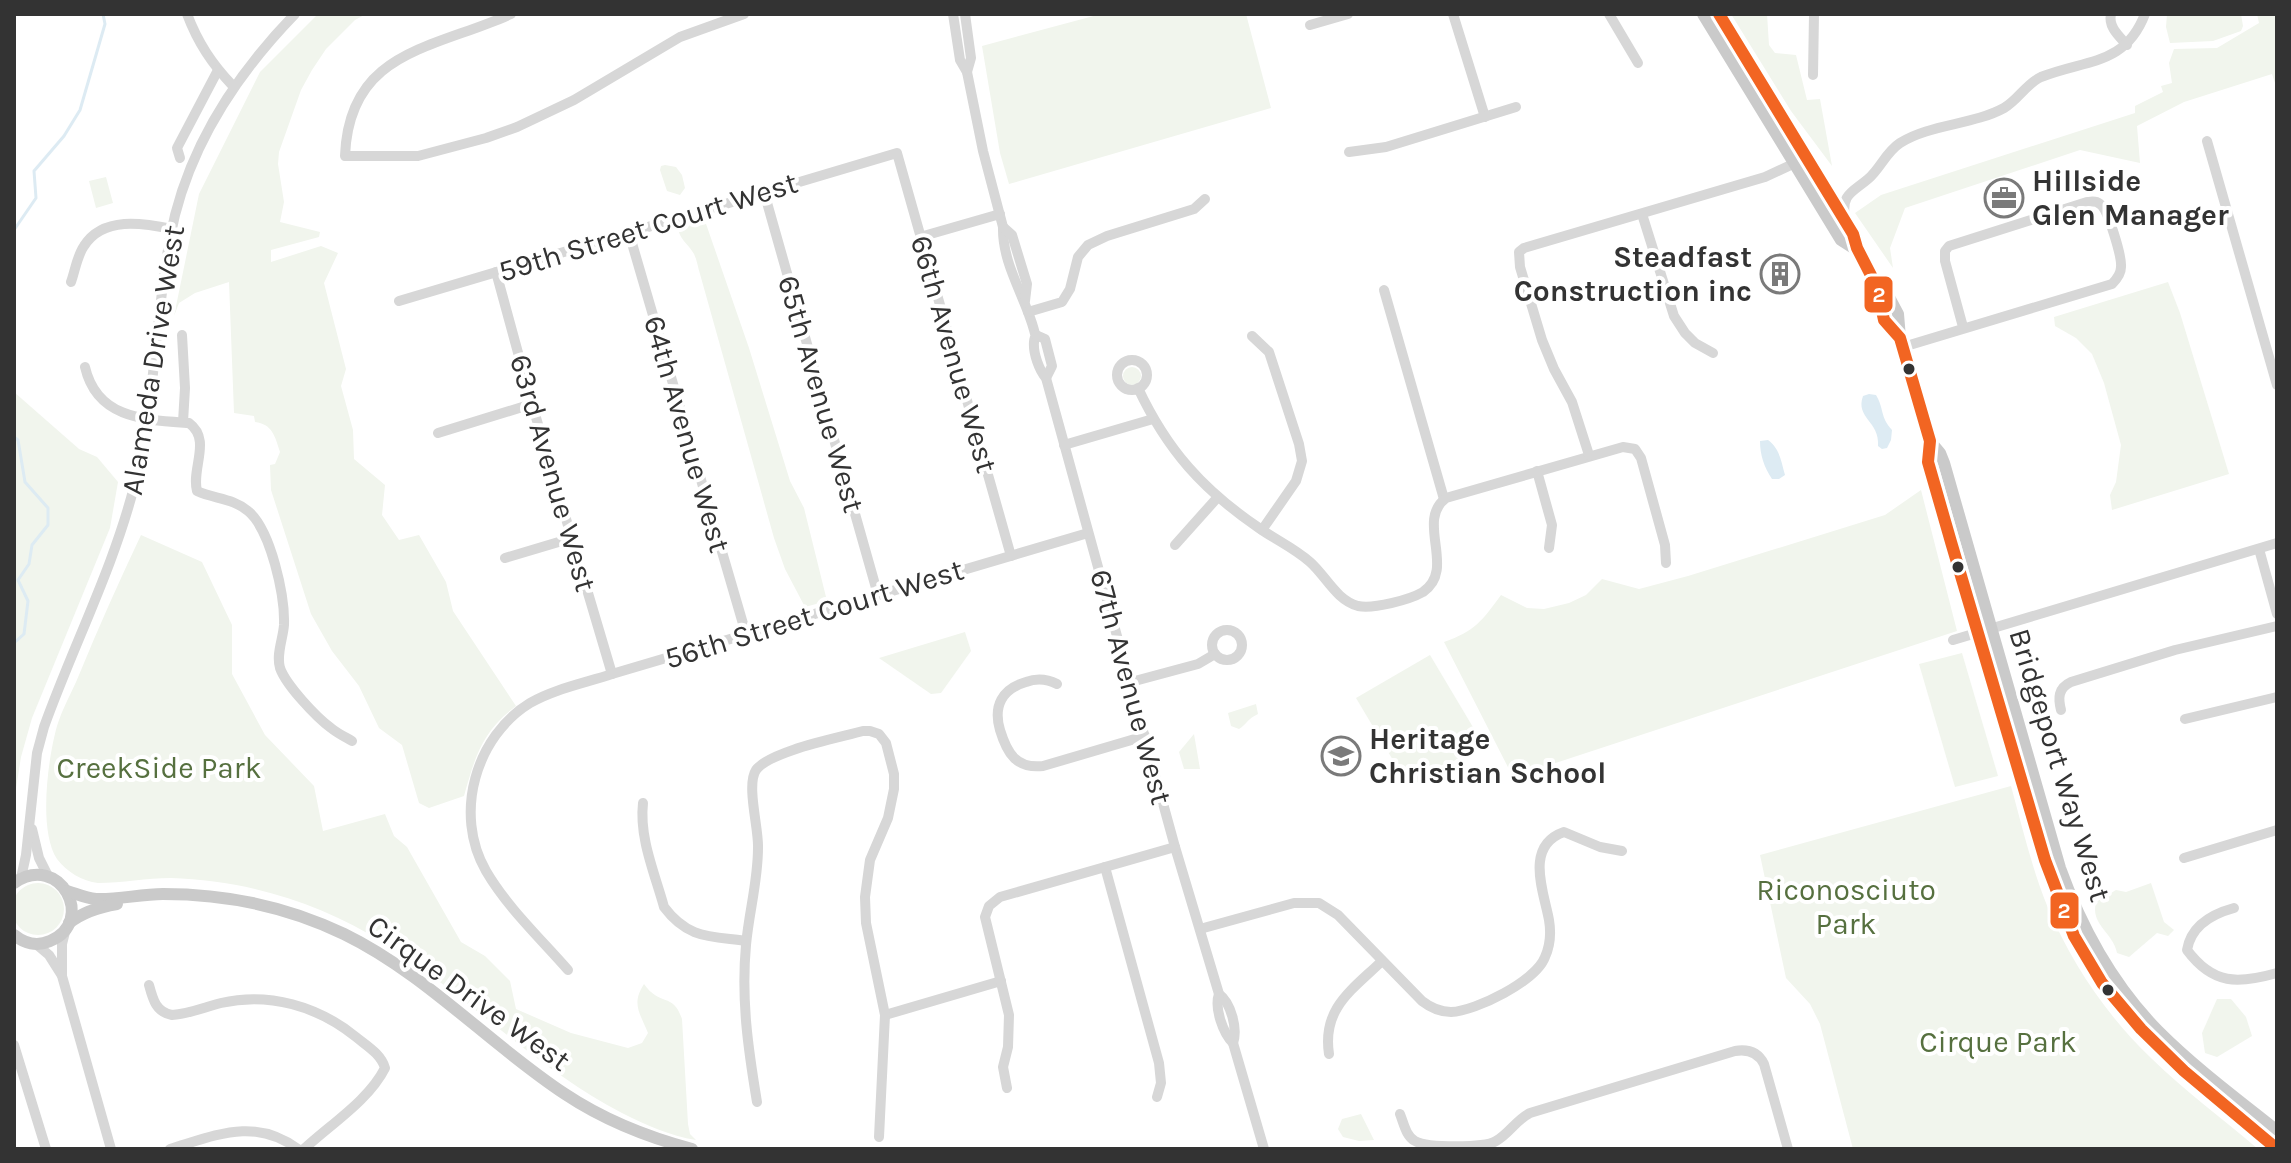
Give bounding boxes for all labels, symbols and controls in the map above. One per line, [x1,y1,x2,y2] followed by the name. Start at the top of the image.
[2032,163,2229,233] place label: Hillside Glen Manager
[494,164,802,290] street label: 59th Street Court West
[1983,177,2025,219] office icon: Hillside Glen Manager
[114,223,192,497] street label: Alameda Drive West
[903,231,1005,477] street label: 66th Avenue West
[1514,239,1752,309] place label: Steadfast Construction inc
[1759,253,1801,295] building icon: Steadfast Construction inc
[770,271,872,517] street label: 65th Avenue West
[1863,275,1894,314] line badge: 2
[1872,282,1886,308] text: 2
[636,311,738,557] street label: 64th Avenue West
[502,350,604,596] street label: 63rd Avenue West
[1901,361,1917,377] unlabelled marker
[660,551,968,677] street label: 56th Street Court West
[1950,559,1966,575] unlabelled marker
[1082,565,1180,809] street label: 67th Avenue West
[2001,624,2119,906] street label: Bridgeport Way West
[1369,721,1606,791] place label: Heritage Christian School
[1320,735,1362,777] school or university icon: Heritage Christian School
[56,750,262,786] park label: CreekSide Park
[1756,872,1936,942] park label: Riconosciuto Park
[2049,891,2080,930] line badge: 2
[2057,898,2071,924] text: 2
[361,907,577,1079] street label: Cirque Drive West
[2100,982,2116,998] unlabelled marker
[1919,1024,2077,1060] park label: Cirque Park

